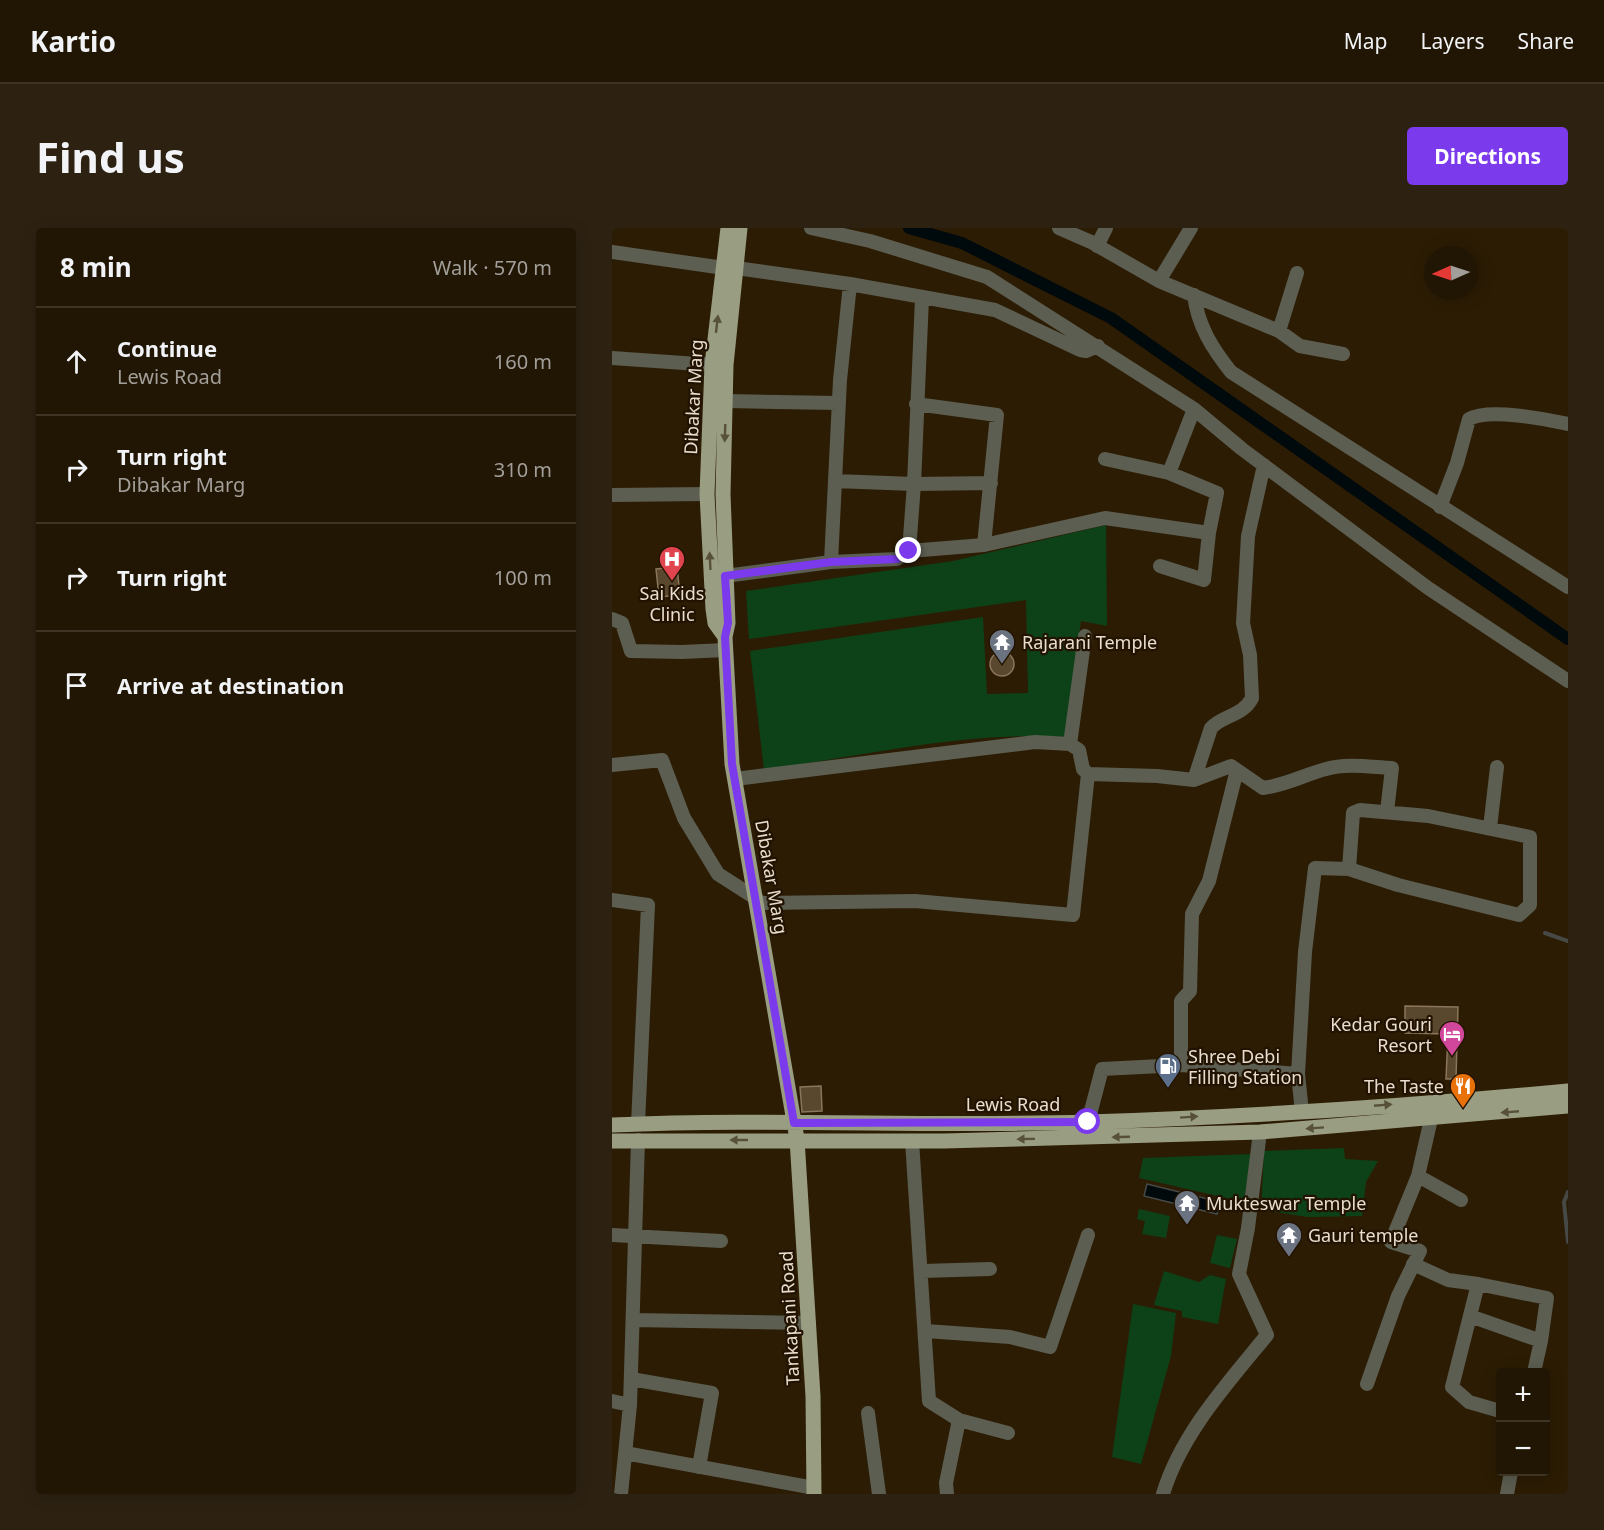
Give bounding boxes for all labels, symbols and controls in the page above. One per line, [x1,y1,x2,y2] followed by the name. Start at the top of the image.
[30,22,116,60] text: Kartio
[1344,27,1388,55] text: Map
[1421,27,1485,55] text: Layers
[1518,27,1574,55] text: Share
[1407,127,1568,185] button: Directions
[36,128,185,185] text: Find us
[1424,246,1478,300] north arrow
[60,249,132,285] text: 8 min
[433,254,552,281] text: Walk · 570 m
[712,315,722,334] one-way arrow
[117,333,217,363] text: Continue
[678,339,708,455] street label: Dibakar Marg
[60,345,93,378] icon: ahead
[494,348,552,375] text: 160 m
[117,363,222,390] text: Lewis Road
[720,423,729,442] one-way arrow
[117,441,227,471] text: Turn right
[60,453,93,486] icon: right
[494,456,552,483] text: 310 m
[117,471,245,498] text: Dibakar Marg
[895,537,921,563] route end
[657,544,687,582] hospital icon: Sai Kids Clinic
[706,551,715,570] one-way arrow
[60,561,93,594] icon: right
[117,562,227,592] text: Turn right
[494,564,552,591] text: 100 m
[640,581,704,626] place label: Sai Kids Clinic
[987,627,1017,665] temple icon: Rajarani Temple
[1022,630,1157,654] place label: Rajarani Temple
[60,669,93,702] icon: arrive
[117,670,344,700] text: Arrive at destination
[750,818,794,936] street label: Dibakar Marg
[1330,1012,1432,1057] place label: Kedar Gouri Resort
[1437,1019,1467,1057] hotel icon: Kedar Gouri Resort
[1188,1044,1302,1089] place label: Shree Debi Filling Station
[1153,1051,1183,1089] fuel station icon: Shree Debi Filling Station
[1448,1071,1478,1109] restaurant icon: The Taste
[1364,1074,1444,1098] place label: The Taste
[966,1092,1060,1116] street label: Lewis Road
[1374,1100,1393,1110] one-way arrow
[1500,1107,1519,1117] one-way arrow
[1074,1108,1100,1134] route start
[1179,1113,1198,1122] one-way arrow
[1306,1123,1325,1132] one-way arrow
[1111,1132,1130,1141] one-way arrow
[1016,1134,1035,1144] one-way arrow
[729,1135,748,1145] one-way arrow
[1172,1188,1202,1226] temple icon: Mukteswar Temple
[1206,1191,1366,1215] place label: Mukteswar Temple
[1274,1220,1304,1258] temple icon: Gauri temple
[1308,1223,1418,1247] place label: Gauri temple
[774,1250,804,1386] street label: Tankapani Road
[1496,1368,1550,1476] map controls
[1496,1368,1550,1422] button: +
[1496,1422,1550,1476] button: −

